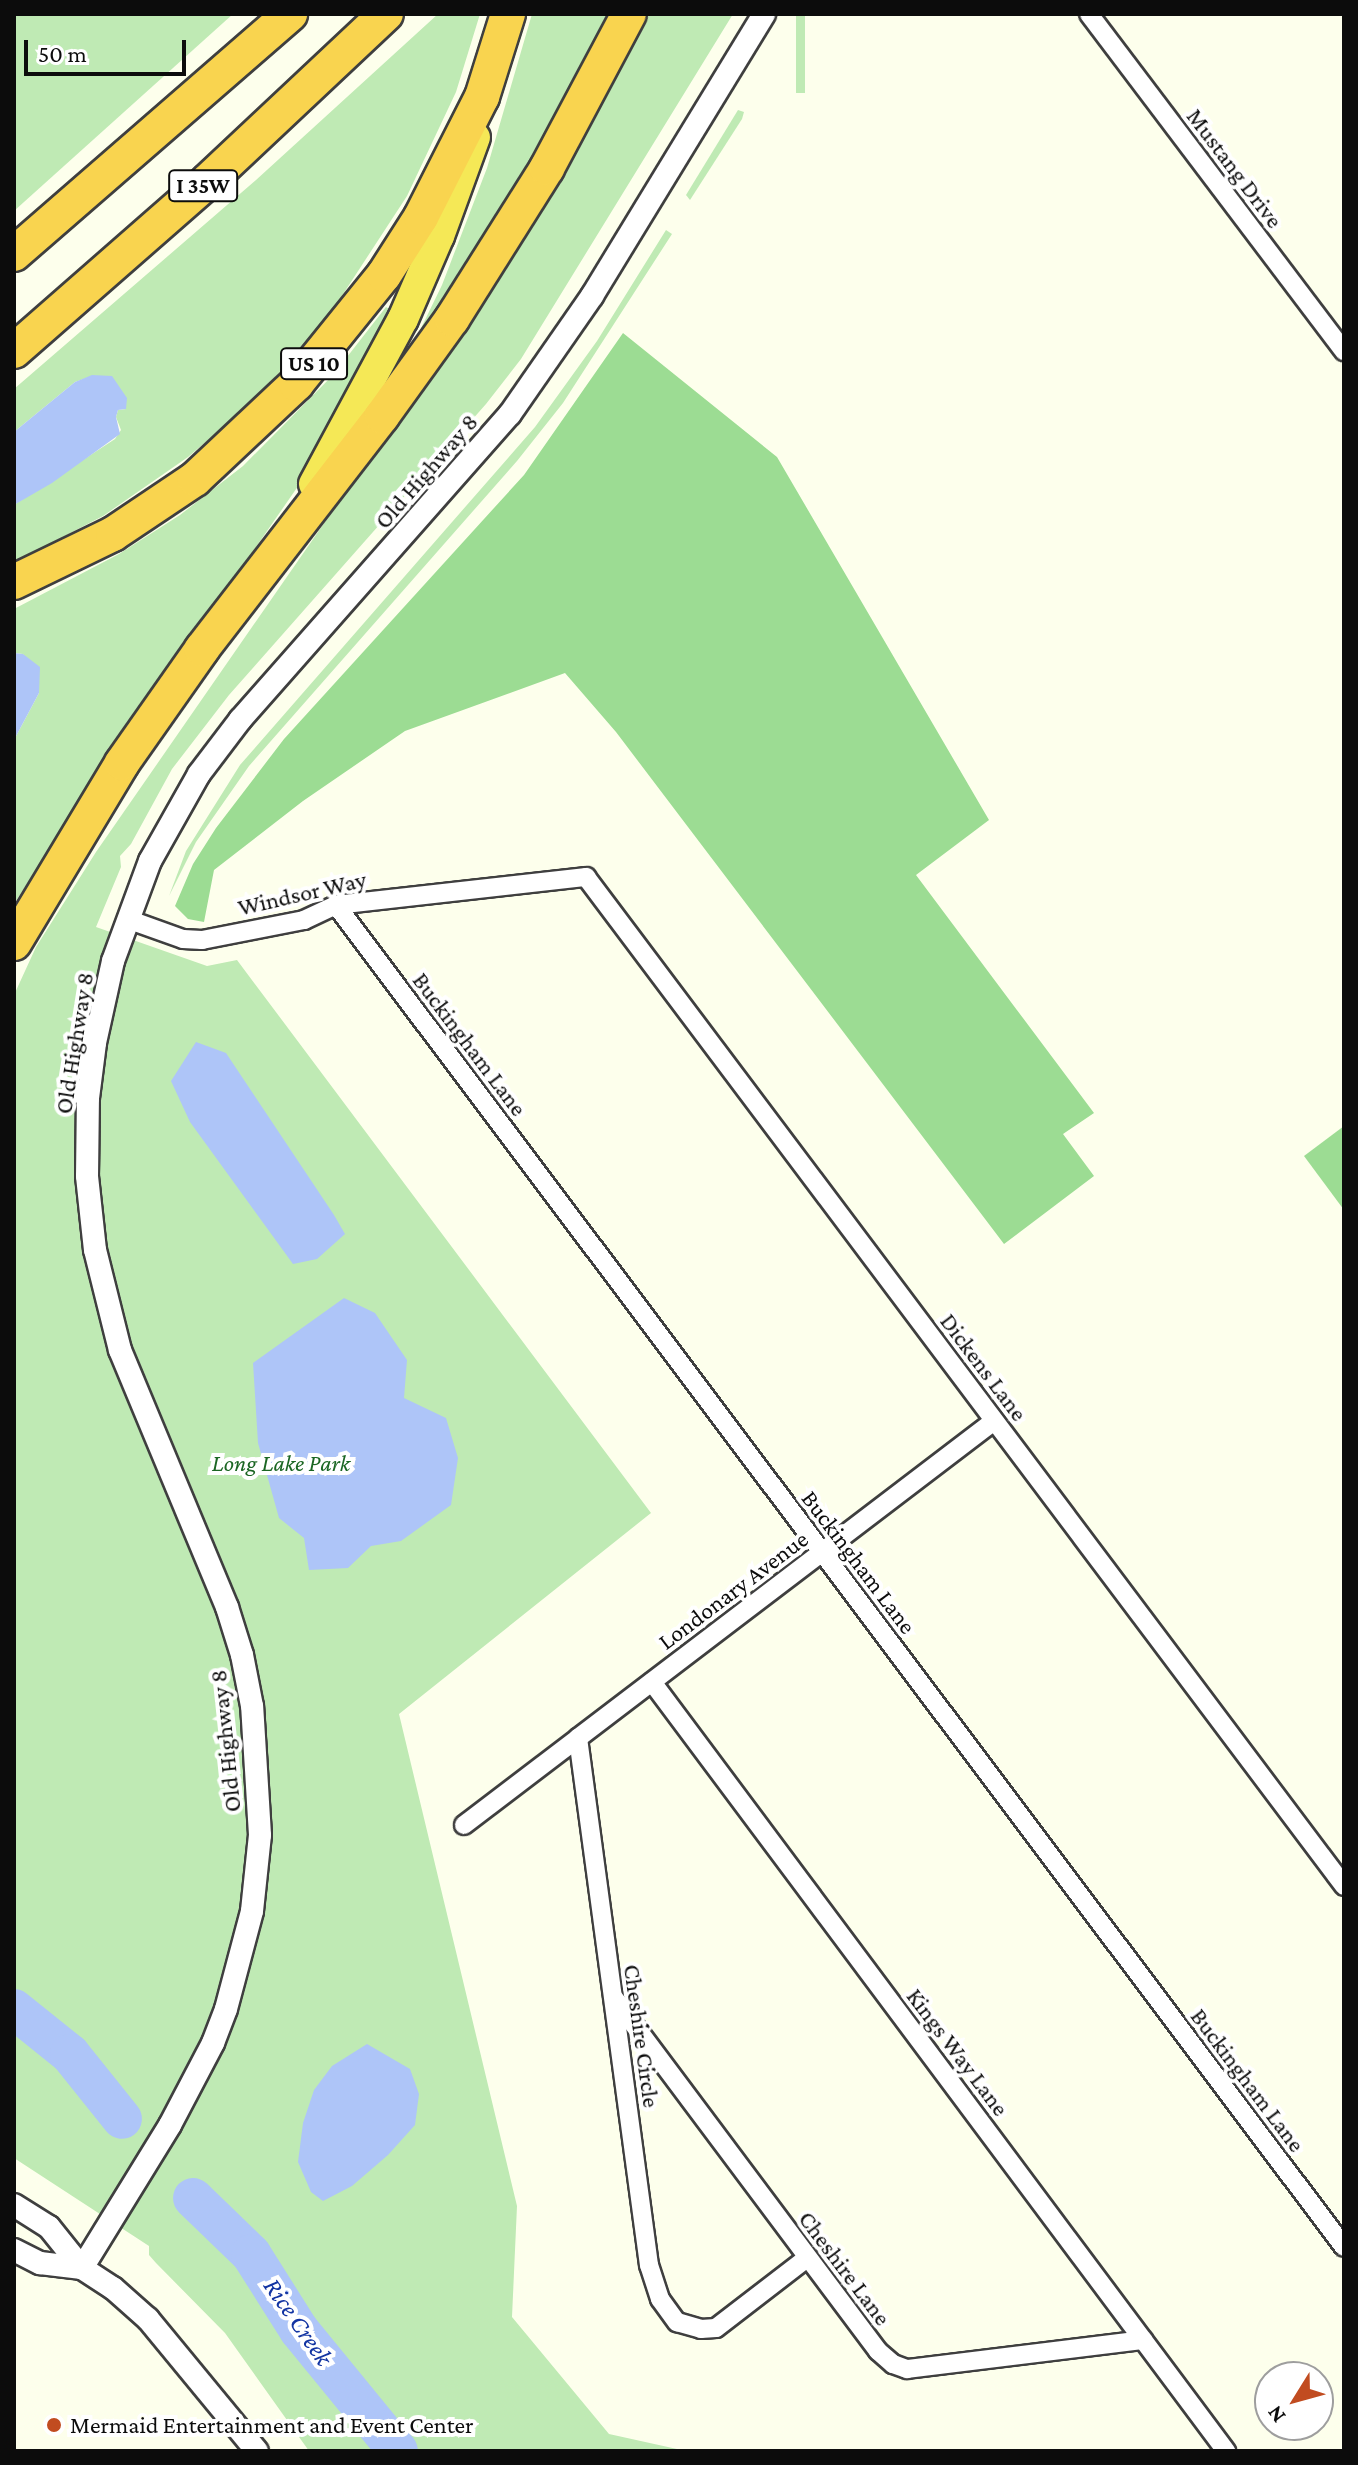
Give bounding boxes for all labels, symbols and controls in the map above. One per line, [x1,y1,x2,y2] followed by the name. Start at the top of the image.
[28,24,190,74] scale bar
[38,40,87,67] text: 50 m
[1181,103,1289,233] street label: Mustang Drive
[167,168,239,204] road number: I 35W
[280,346,348,382] road number: US 10
[368,408,484,534] street label: Old Highway 8
[235,864,369,922] street label: Windsor Way
[407,967,533,1121] street label: Buckingham Lane
[49,970,99,1116] street label: Old Highway 8
[934,1308,1034,1426] street label: Dickens Lane
[212,1449,350,1477] park label: Long Lake Park
[796,1485,922,1639] street label: Buckingham Lane
[652,1524,814,1656] street label: Londonary Avenue
[203,1668,247,1814] street label: Old Highway 8
[618,1962,666,2110] street label: Cheshire Circle
[901,1982,1015,2122] street label: Kings Way Lane
[1185,2003,1311,2157] street label: Buckingham Lane
[793,2205,897,2331] street label: Cheshire Lane
[257,2272,339,2372] water label: Rice Creek
[1254,2361,1334,2441] north arrow
[1262,2401,1291,2428] text: N
[70,2411,474,2439] place label: Mermaid Entertainment and Event Center
[45,2416,63,2434] marker: Mermaid Entertainment and Event Center

